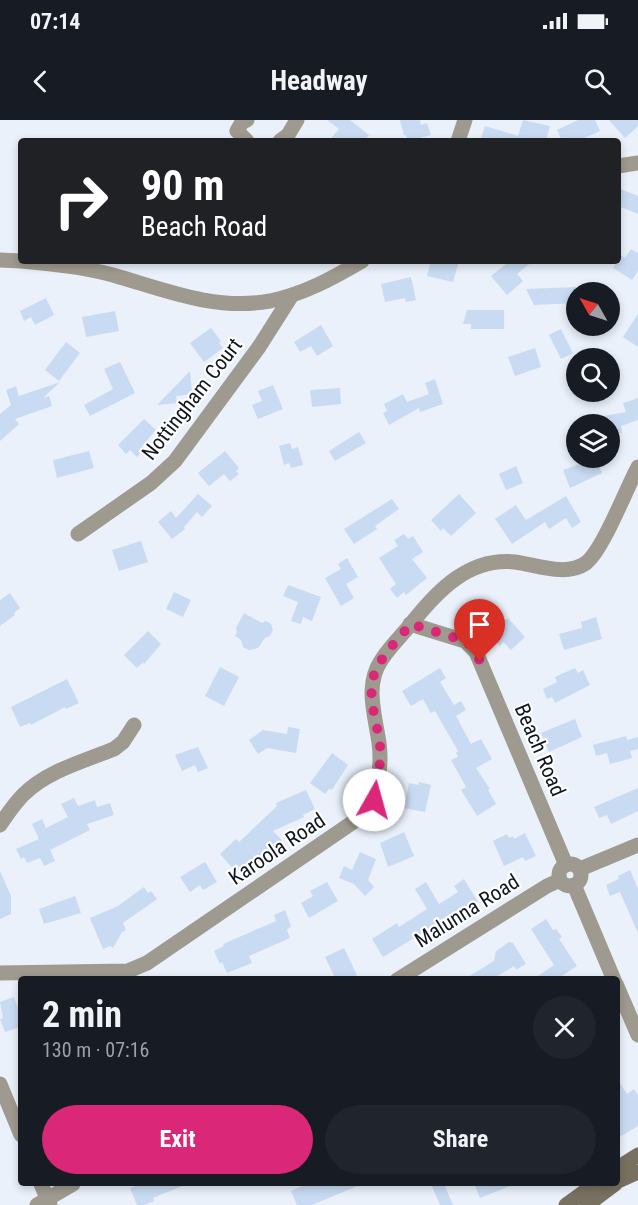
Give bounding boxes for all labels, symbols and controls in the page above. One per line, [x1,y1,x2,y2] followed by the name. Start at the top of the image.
[30,9,81,34] text: 07:14
[24,65,57,98] icon: back
[270,65,368,97] text: Headway
[581,65,614,98] icon: search
[141,161,224,210] text: 90 m
[42,162,120,240] icon: right
[141,211,267,243] text: Beach Road
[566,282,620,336] north arrow
[566,282,620,468] map controls
[137,333,247,465] street label: Nottingham Court
[566,348,620,402] button: search
[566,414,620,468] button: layers
[454,599,505,661] pin
[463,608,496,641] icon: arrive
[510,700,570,800] street label: Beach Road
[342,768,406,832] position arrow
[224,808,330,890] street label: Karoola Road
[410,869,524,953] street label: Malunna Road
[42,994,122,1036] text: 2 min
[533,996,596,1059] button: close
[42,1038,149,1062] text: 130 m · 07:16
[42,1105,313,1174] button: Exit
[325,1105,596,1174] button: Share

